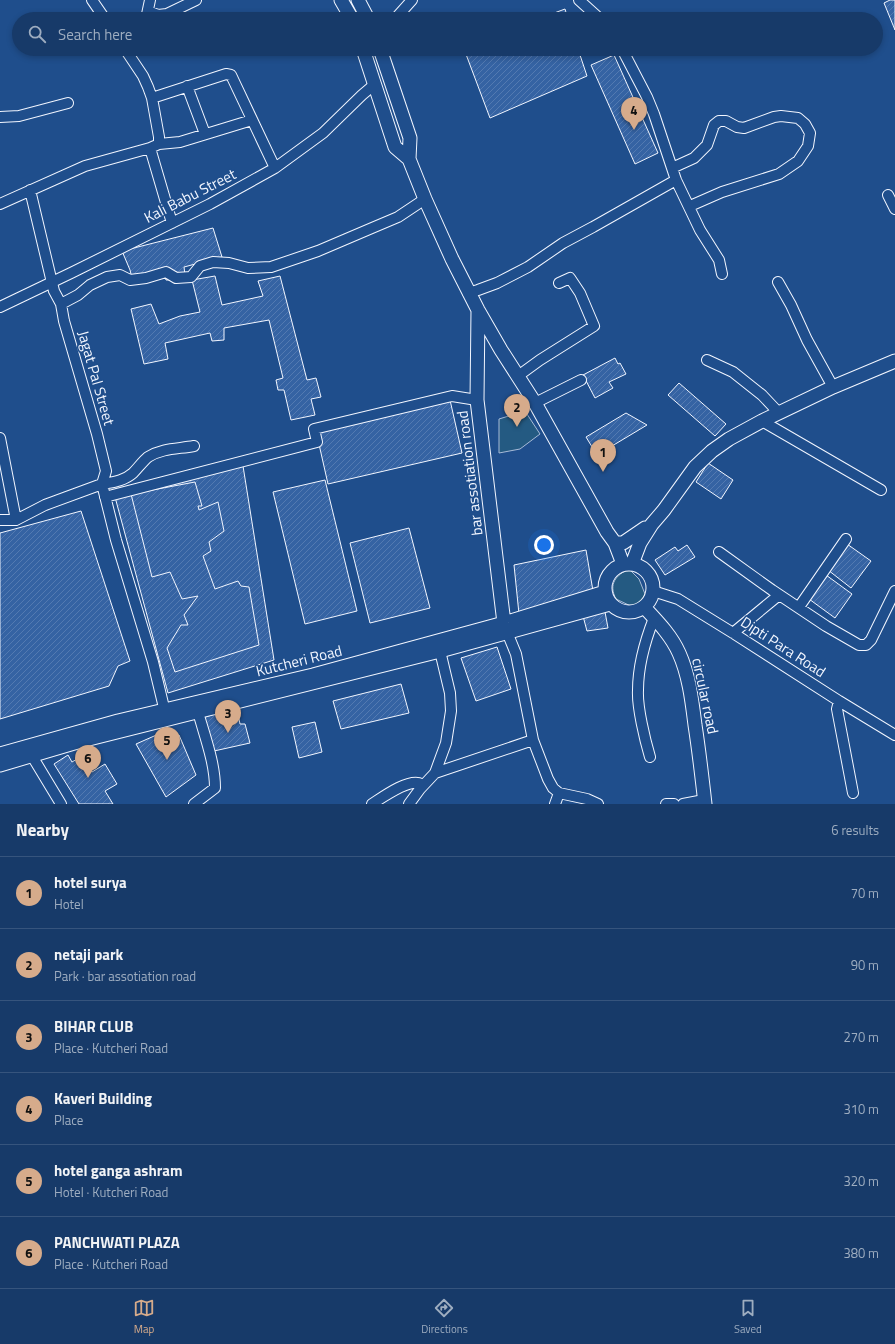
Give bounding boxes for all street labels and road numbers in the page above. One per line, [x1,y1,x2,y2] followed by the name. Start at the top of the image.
[140,162,240,229] street label: Kali Babu Street
[72,328,121,429] street label: Jagat Pal Street
[450,409,489,537] street label: bar assotiation road
[736,610,830,683] street label: Dipti Para Road
[253,639,344,682] street label: Kutcheri Road
[686,656,725,736] street label: circular road

